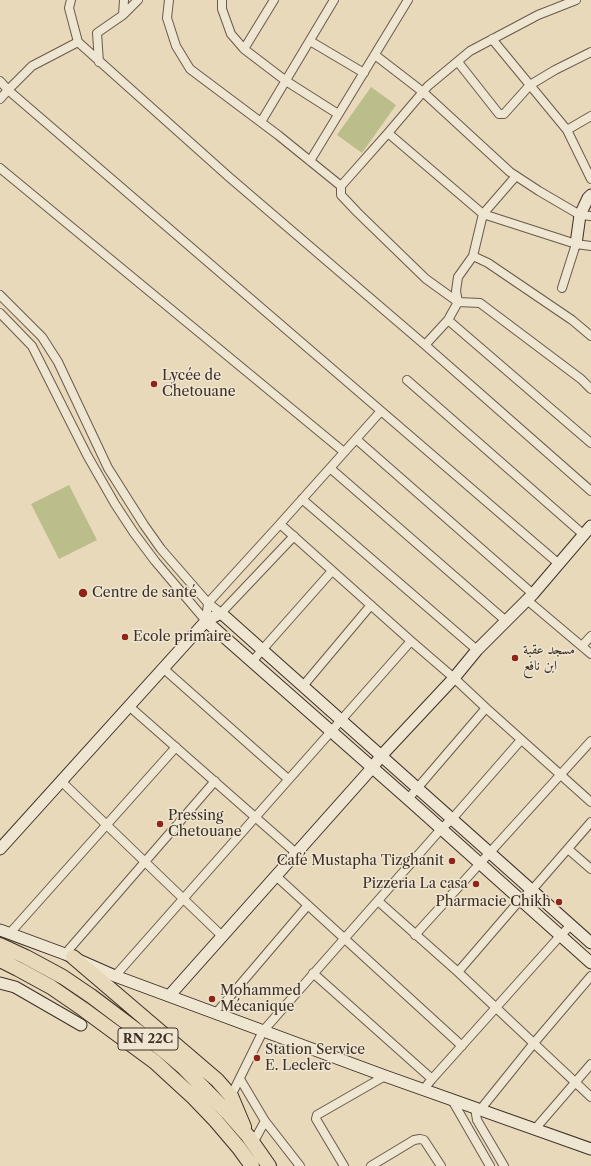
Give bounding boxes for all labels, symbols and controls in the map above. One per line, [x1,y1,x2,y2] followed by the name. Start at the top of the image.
[162,368,236,400] place label: Lycée de Chetouane
[149,379,159,389] marker: Lycée de Chetouane
[92,585,197,601] place label: Centre de santé
[77,587,89,599] marker: Centre de santé
[133,629,231,645] place label: Ecole primaire
[120,632,130,642] marker: Ecole primaire
[523,642,575,674] place label: مسجد عقبة ابن نافع
[510,653,520,663] marker: مسجد عقبة ابن نافع
[168,808,242,840] place label: Pressing Chetouane
[155,819,165,829] marker: Pressing Chetouane
[277,853,444,869] place label: Café Mustapha Tizghanit
[447,856,457,866] marker: Café Mustapha Tizghanit
[362,876,468,892] place label: Pizzeria La casa
[471,879,481,889] marker: Pizzeria La casa
[435,894,551,910] place label: Pharmacie Chikh
[554,897,564,907] marker: Pharmacie Chikh
[220,983,301,1016] place label: Mohammed Mécanique
[207,994,217,1004] marker: Mohammed Mécanique
[118,1028,178,1050] road number: RN 22C
[265,1042,365,1074] place label: Station Service E. Leclerc
[252,1053,262,1063] marker: Station Service E. Leclerc

